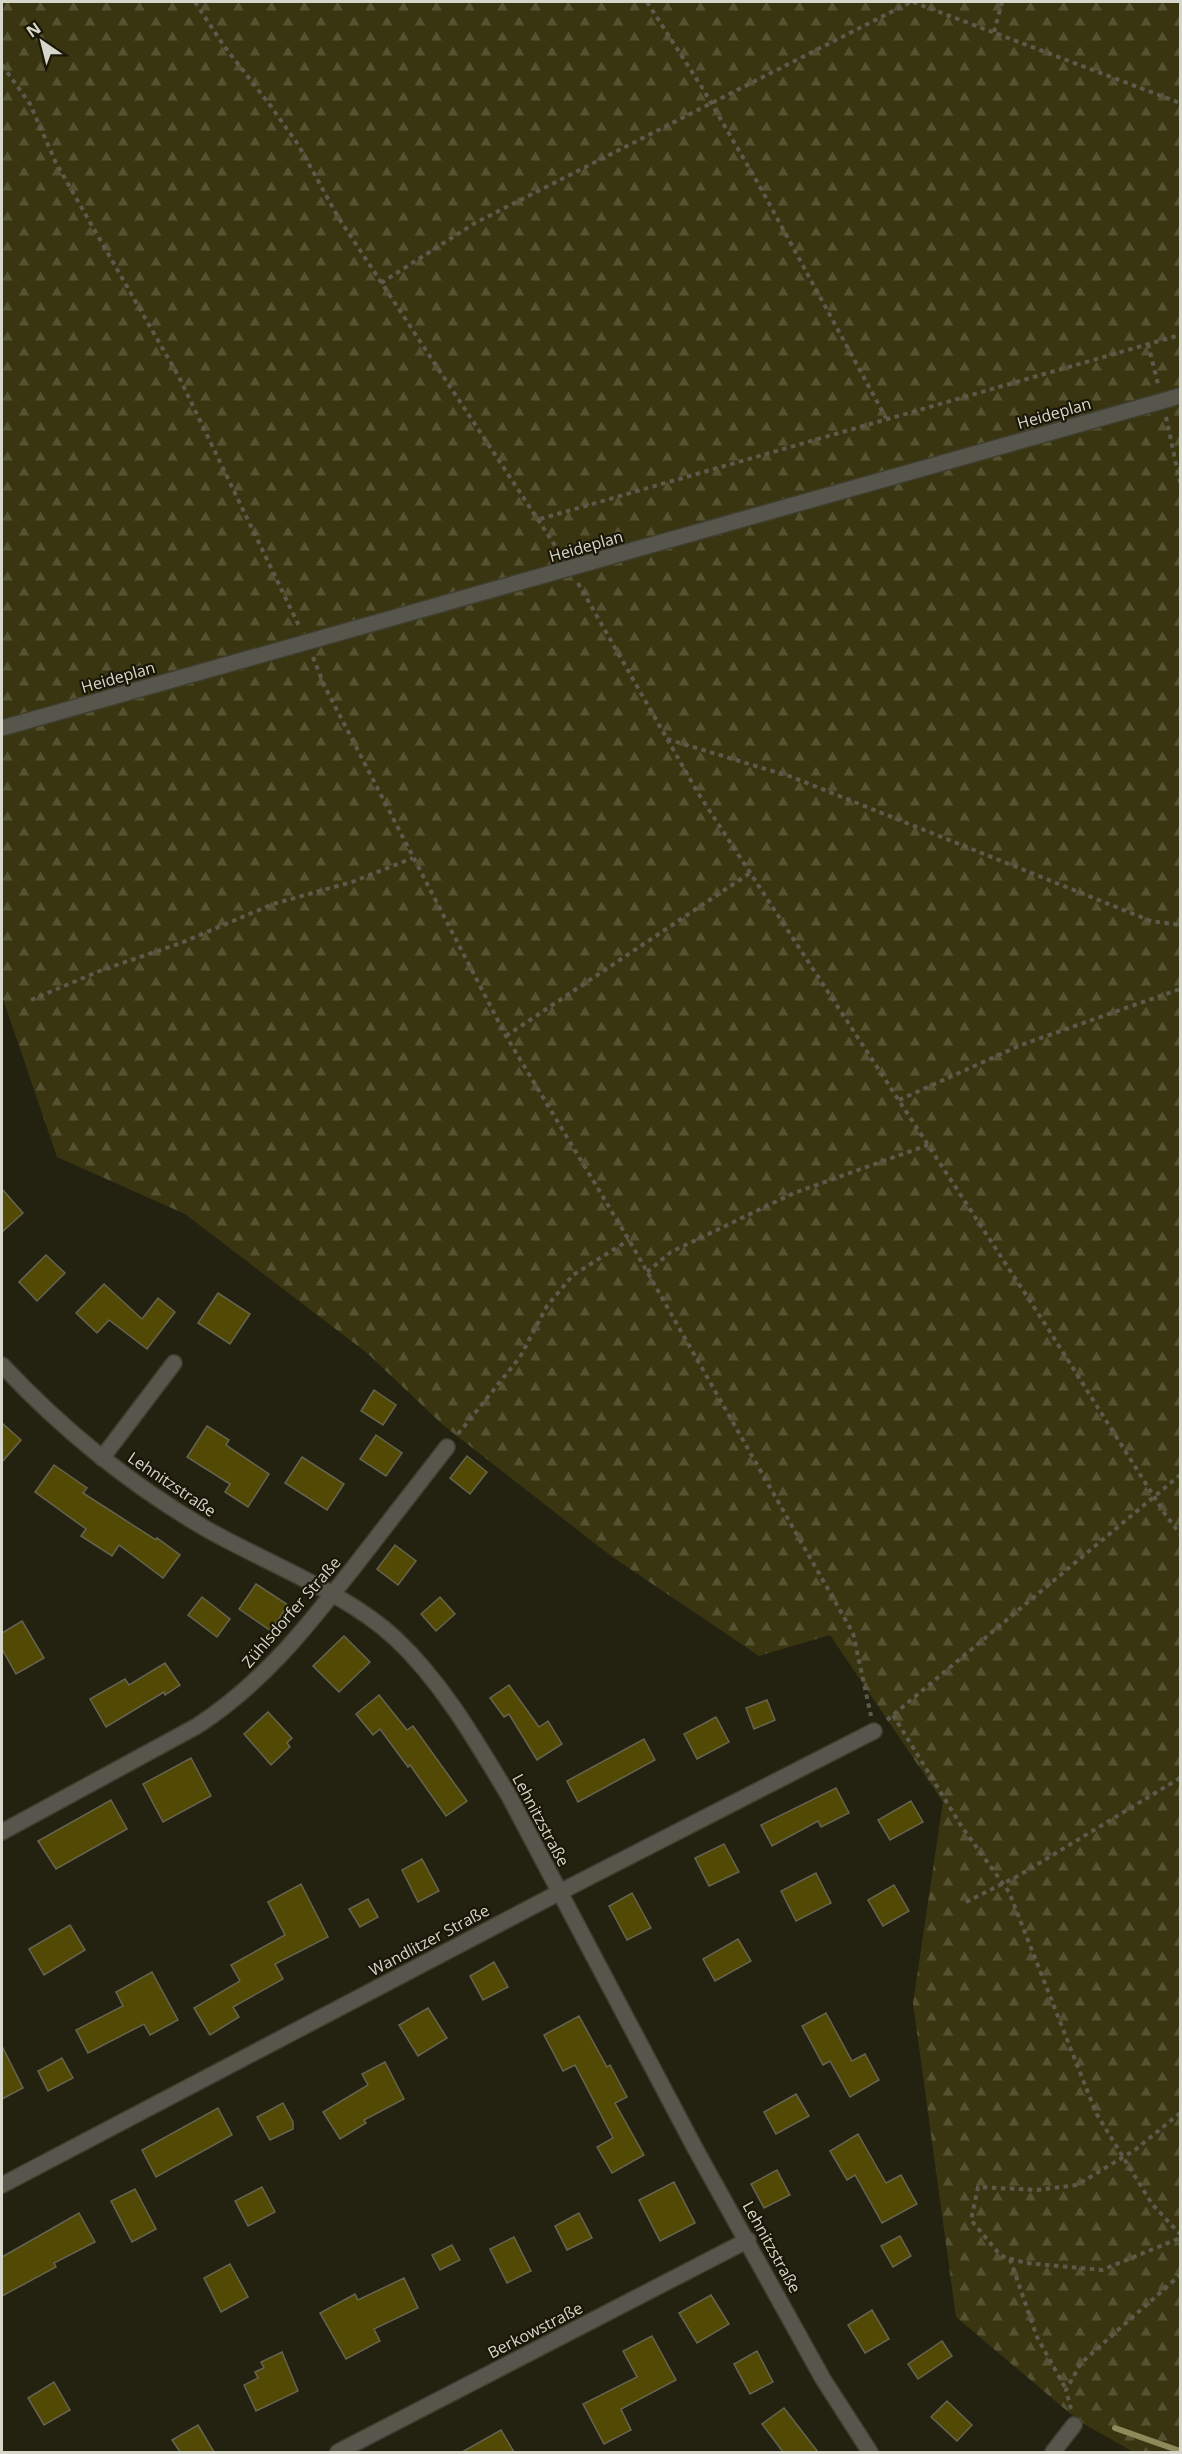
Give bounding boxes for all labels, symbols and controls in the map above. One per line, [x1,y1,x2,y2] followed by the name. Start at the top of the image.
[12,12,72,72] north arrow
[22,17,45,42] text: N
[1014,392,1094,434] street label: Heideplan
[546,525,626,567] street label: Heideplan
[78,656,158,698] street label: Heideplan
[124,1446,220,1522] street label: Lehnitzstraße
[237,1552,345,1672] street label: Zühlsdorfer Straße
[507,1770,575,1870] street label: Lehnitzstraße
[365,1899,493,1981] street label: Wandlitzer Straße
[738,2197,806,2297] street label: Lehnitzstraße
[484,2297,586,2363] street label: Berkowstraße

